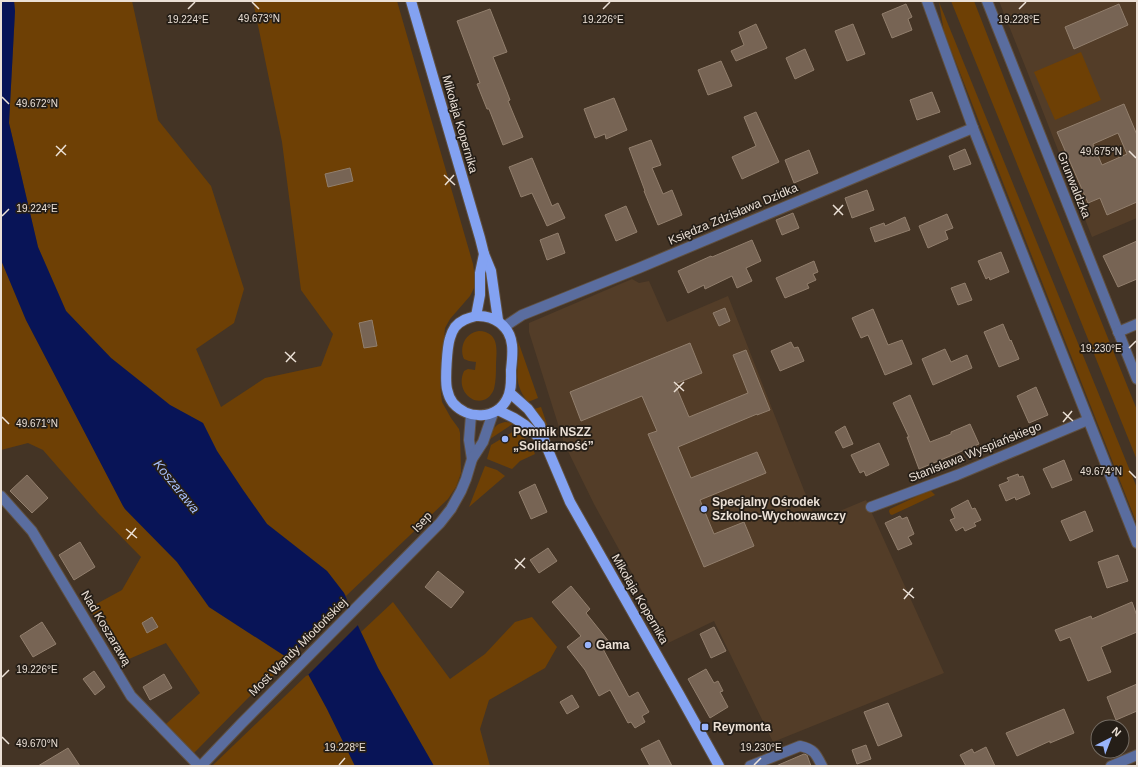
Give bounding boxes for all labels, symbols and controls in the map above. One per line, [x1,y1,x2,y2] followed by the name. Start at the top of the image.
[238,13,280,24] text: 49.673°N
[167,14,209,25] text: 19.224°E
[582,14,624,25] text: 19.226°E
[998,14,1040,25] text: 19.228°E
[439,73,481,175] street label: Mikołaja Kopernika
[16,98,58,109] text: 49.672°N
[1080,146,1122,157] text: 49.675°N
[1054,150,1094,220] street label: Grunwaldzka
[666,180,800,248] street label: Księdza Zdzisława Dzidka
[16,203,58,214] text: 19.224°E
[1080,343,1122,354] text: 19.230°E
[16,418,58,429] text: 49.671°N
[907,419,1044,485] street label: Stanisława Wyspiańskiego
[513,425,594,453] place label: Pomnik NSZZ „Solidarność”
[500,434,510,444] marker: Pomnik NSZZ „Solidarność”
[151,457,203,516] water label: Koszarawa
[1080,466,1122,477] text: 49.674°N
[712,495,846,523] place label: Specjalny Ośrodek Szkolno-Wychowawczy
[699,504,709,514] marker: Specjalny Ośrodek Szkolno-Wychowawczy
[409,509,435,535] street label: Isep
[609,552,672,647] street label: Mikołaja Kopernika
[78,588,134,668] street label: Nad Koszarawą
[246,595,350,699] street label: Most Wandy Miodońskiej
[596,638,630,652] place label: Gama
[583,640,593,650] marker: Gama
[16,664,58,675] text: 19.226°E
[1090,719,1130,759] north arrow
[713,720,771,734] place label: Reymonta
[700,722,710,732] marker: Reymonta
[1110,724,1124,739] text: N
[16,738,58,749] text: 49.670°N
[324,742,366,753] text: 19.228°E
[740,742,782,753] text: 19.230°E

